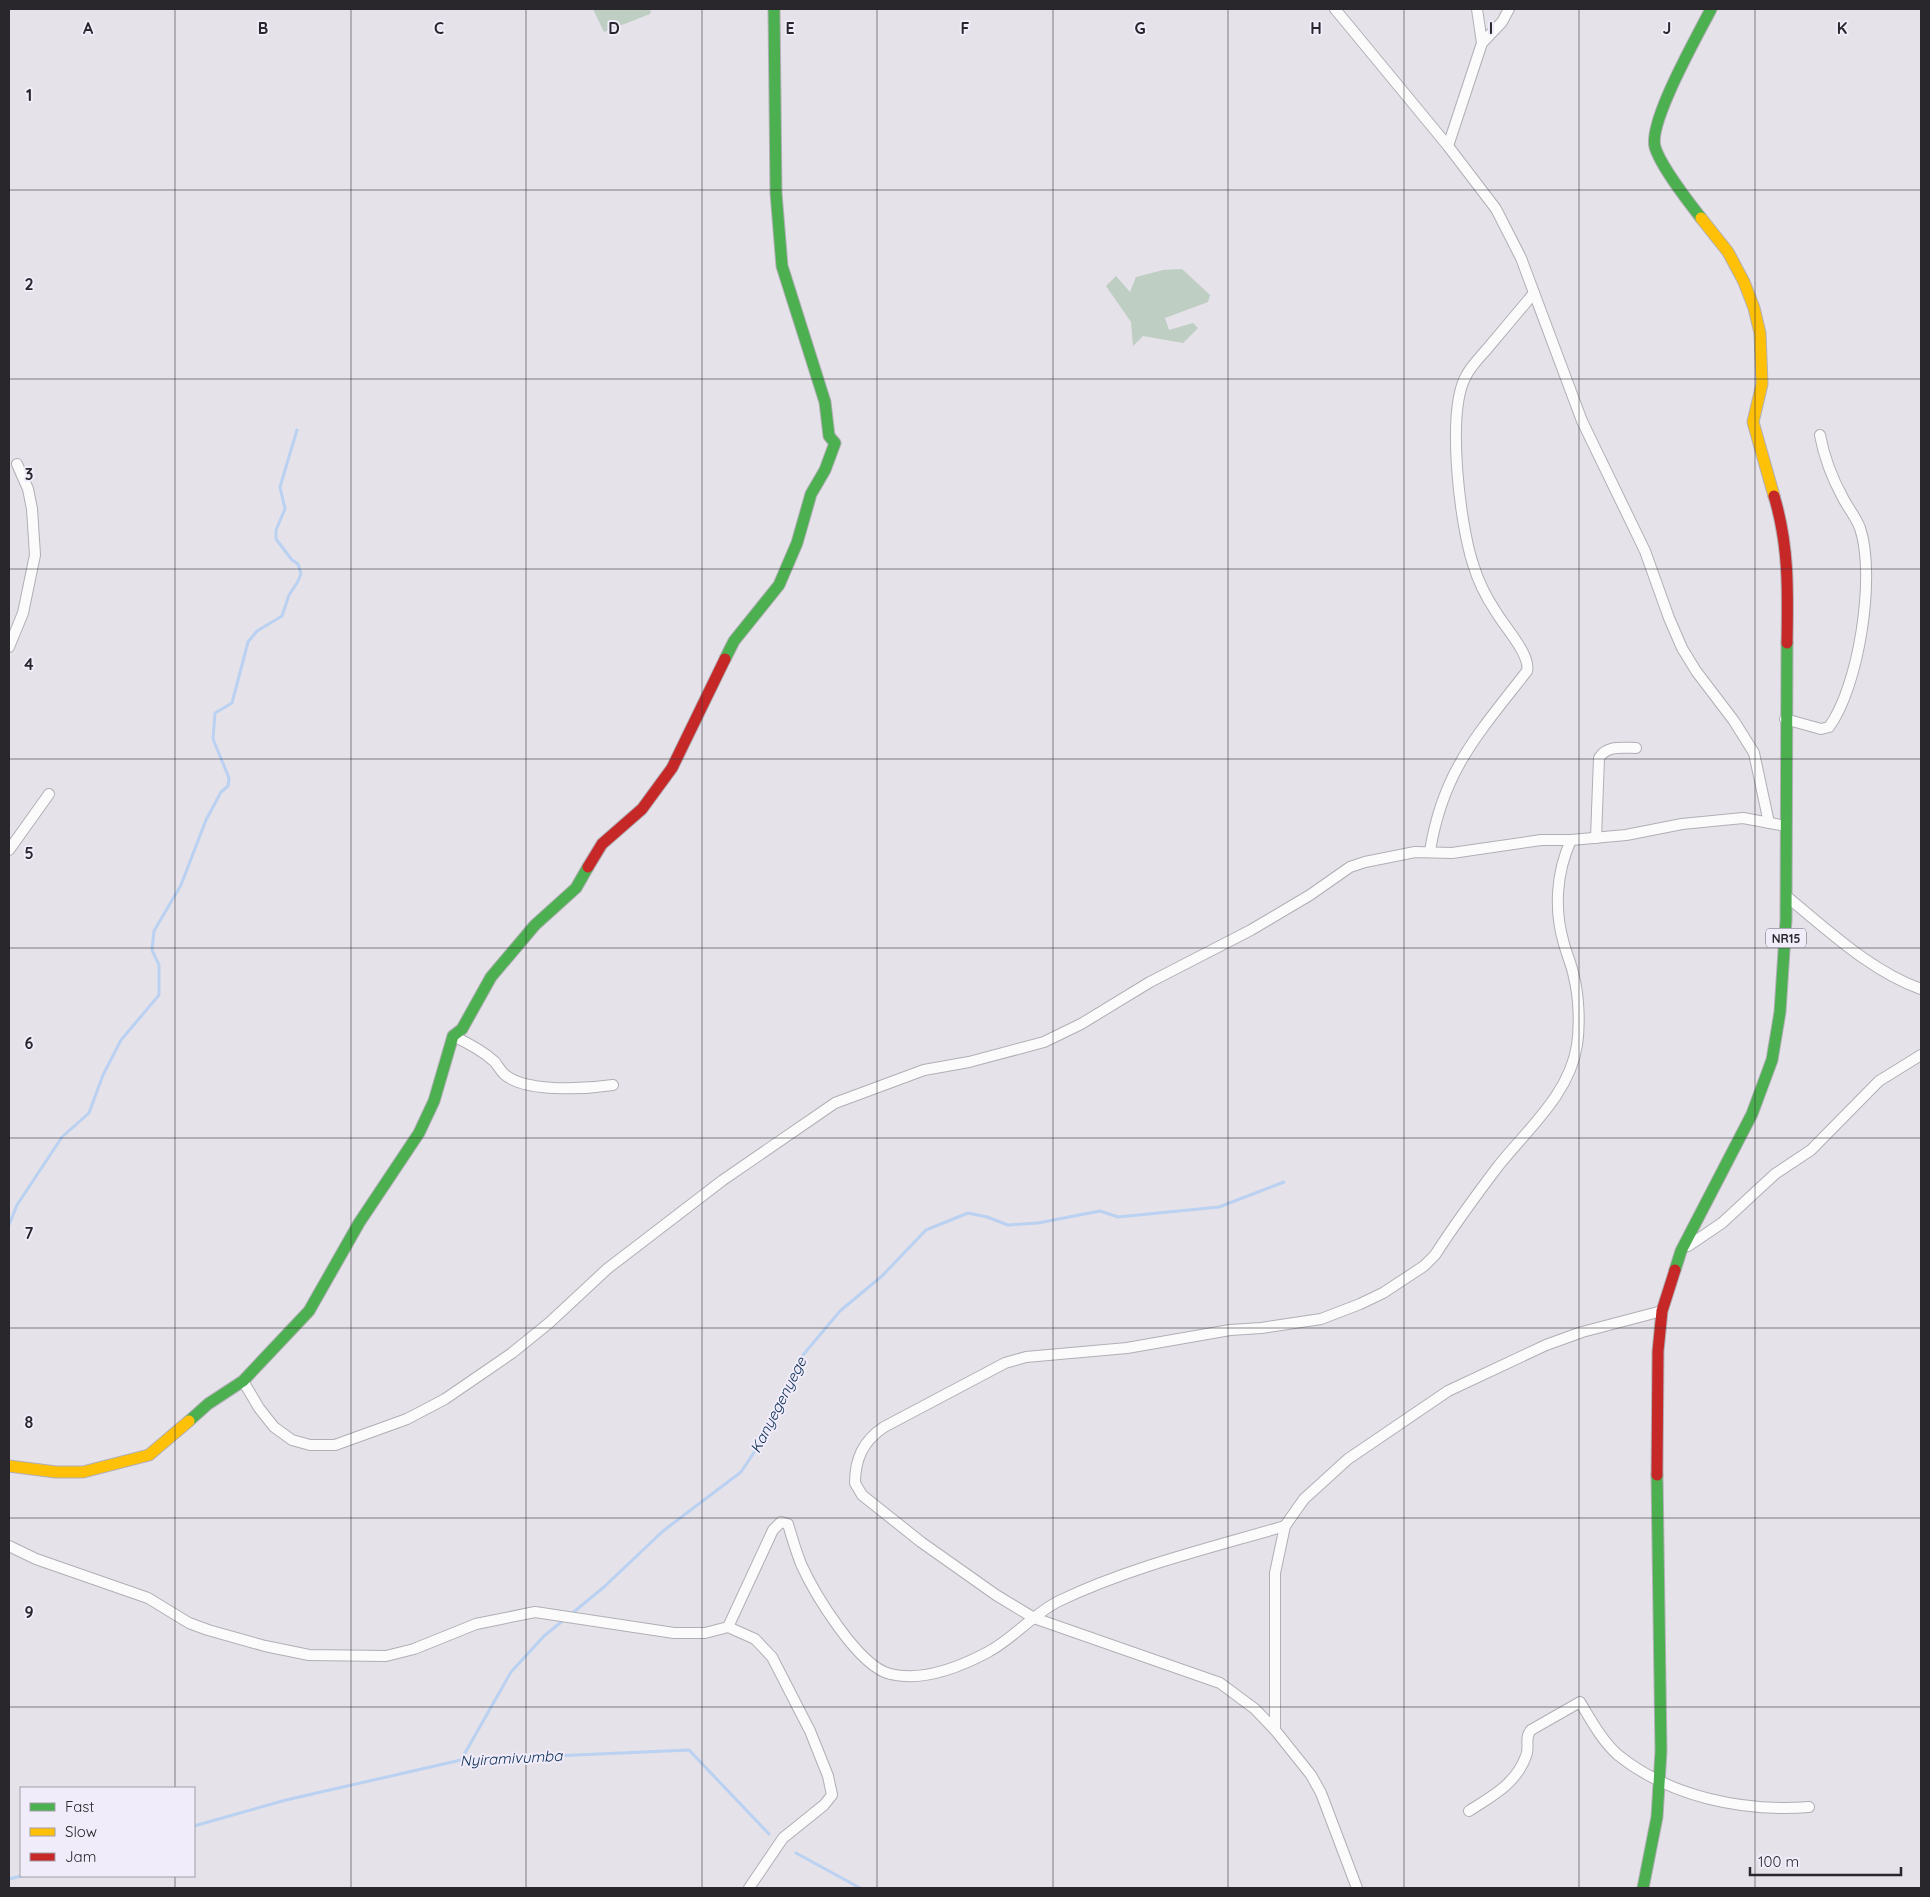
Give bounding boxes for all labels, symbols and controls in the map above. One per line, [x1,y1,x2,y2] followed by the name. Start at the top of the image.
[83,18,94,38] text: A
[258,18,268,38] text: B
[434,18,444,38] text: C
[608,18,620,38] text: D
[785,18,795,38] text: E
[961,18,970,38] text: F
[1134,18,1146,38] text: G
[1310,18,1322,38] text: H
[1489,18,1493,38] text: I
[1663,18,1671,38] text: J
[1837,18,1847,38] text: K
[26,85,32,105] text: 1
[24,274,34,294] text: 2
[25,464,33,484] text: 3
[24,654,34,674] text: 4
[24,843,34,863] text: 5
[1766,928,1806,948] road number: NR15
[25,1033,34,1053] text: 6
[25,1223,34,1243] text: 7
[746,1353,811,1456] water label: Kanyegenyege
[25,1412,34,1432] text: 8
[24,1602,34,1622] text: 9
[459,1746,564,1770] water label: Nyiramivumba
[20,1787,195,1877] legend
[65,1797,94,1816] text: Fast
[65,1822,97,1841] text: Slow
[1750,1844,1901,1876] scale bar
[65,1847,96,1866] text: Jam
[1758,1852,1799,1871] text: 100 m

